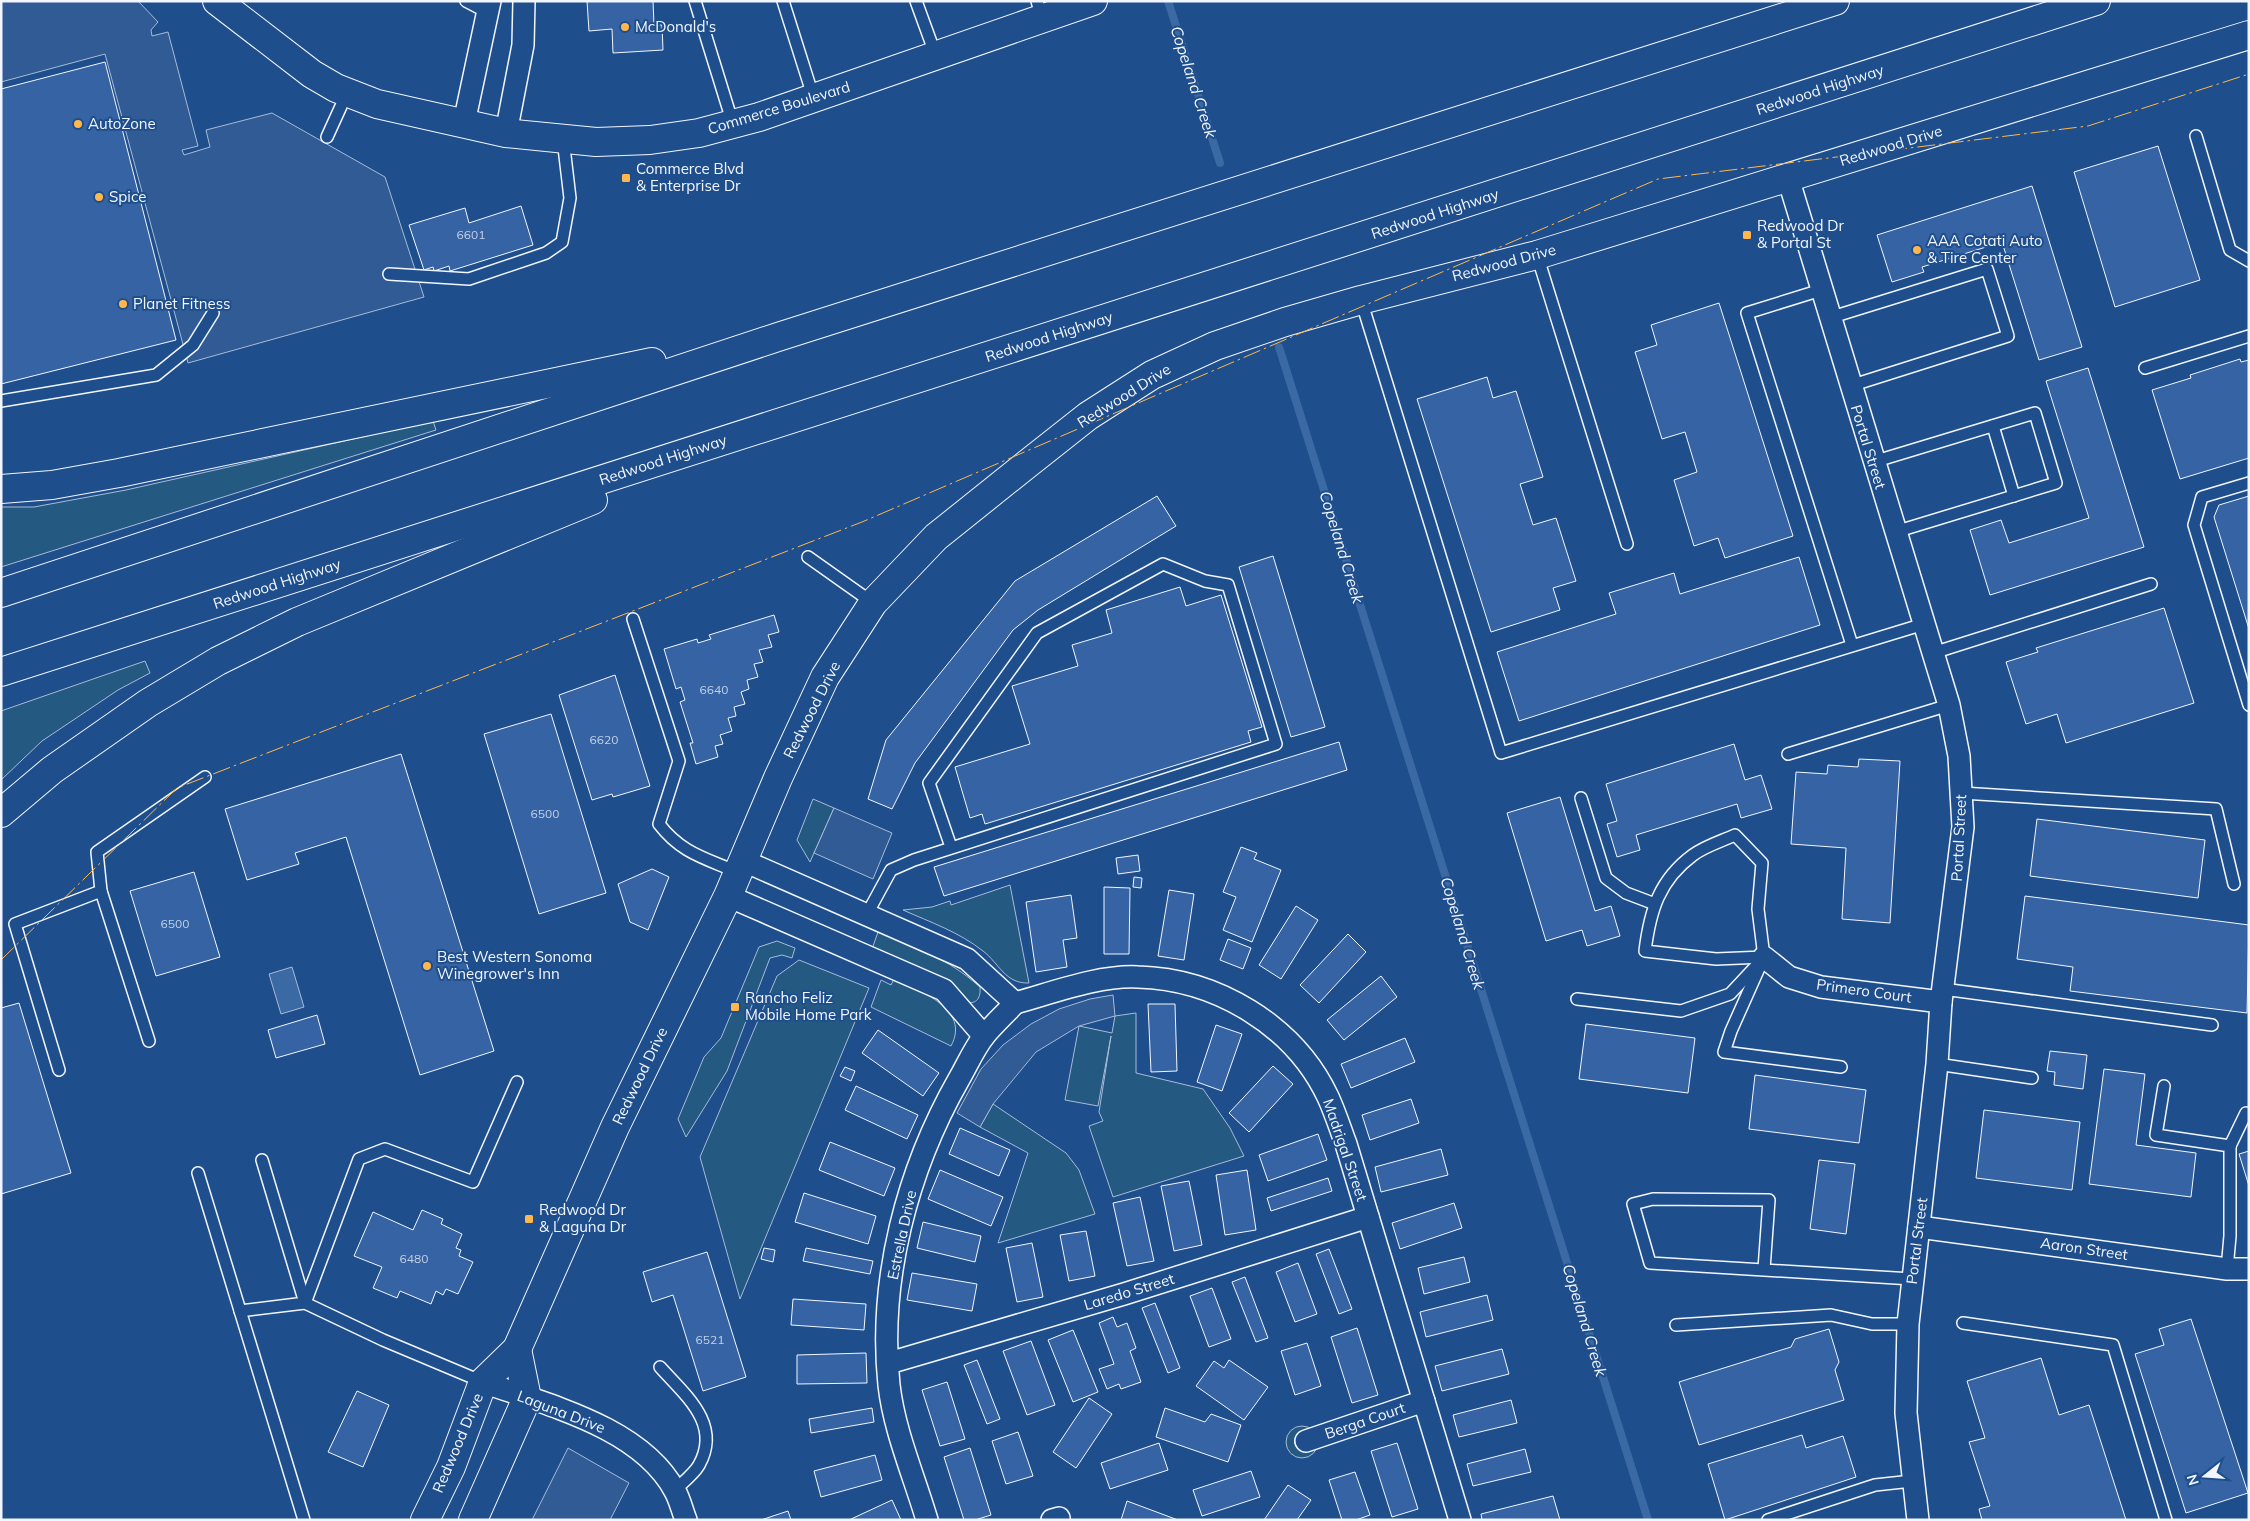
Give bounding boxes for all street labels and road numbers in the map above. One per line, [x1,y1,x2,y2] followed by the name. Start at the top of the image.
[1754,60,1886,119] street label: Redwood Highway
[705,77,852,138] street label: Commerce Boulevard
[1837,121,1945,170] street label: Redwood Drive
[1369,184,1501,243] street label: Redwood Highway
[1450,240,1558,285] street label: Redwood Drive
[983,307,1115,366] street label: Redwood Highway
[1074,359,1174,432] street label: Redwood Drive
[1847,402,1890,491] street label: Portal Street
[597,430,729,489] street label: Redwood Highway
[211,554,343,613] street label: Redwood Highway
[779,658,844,762] street label: Redwood Drive
[1947,794,1970,882] street label: Portal Street
[1815,974,1913,1007] street label: Primero Court
[608,1024,671,1128] street label: Redwood Drive
[1319,1096,1372,1203] street label: Madrigal Street
[883,1188,920,1281] street label: Estrella Drive
[1902,1197,1931,1285] street label: Portal Street
[2039,1233,2129,1264] street label: Aaron Street
[1081,1269,1176,1314] street label: Laredo Street
[514,1386,608,1437] street label: Laguna Drive
[428,1390,487,1496] street label: Redwood Drive
[1322,1398,1408,1443] street label: Berga Court

